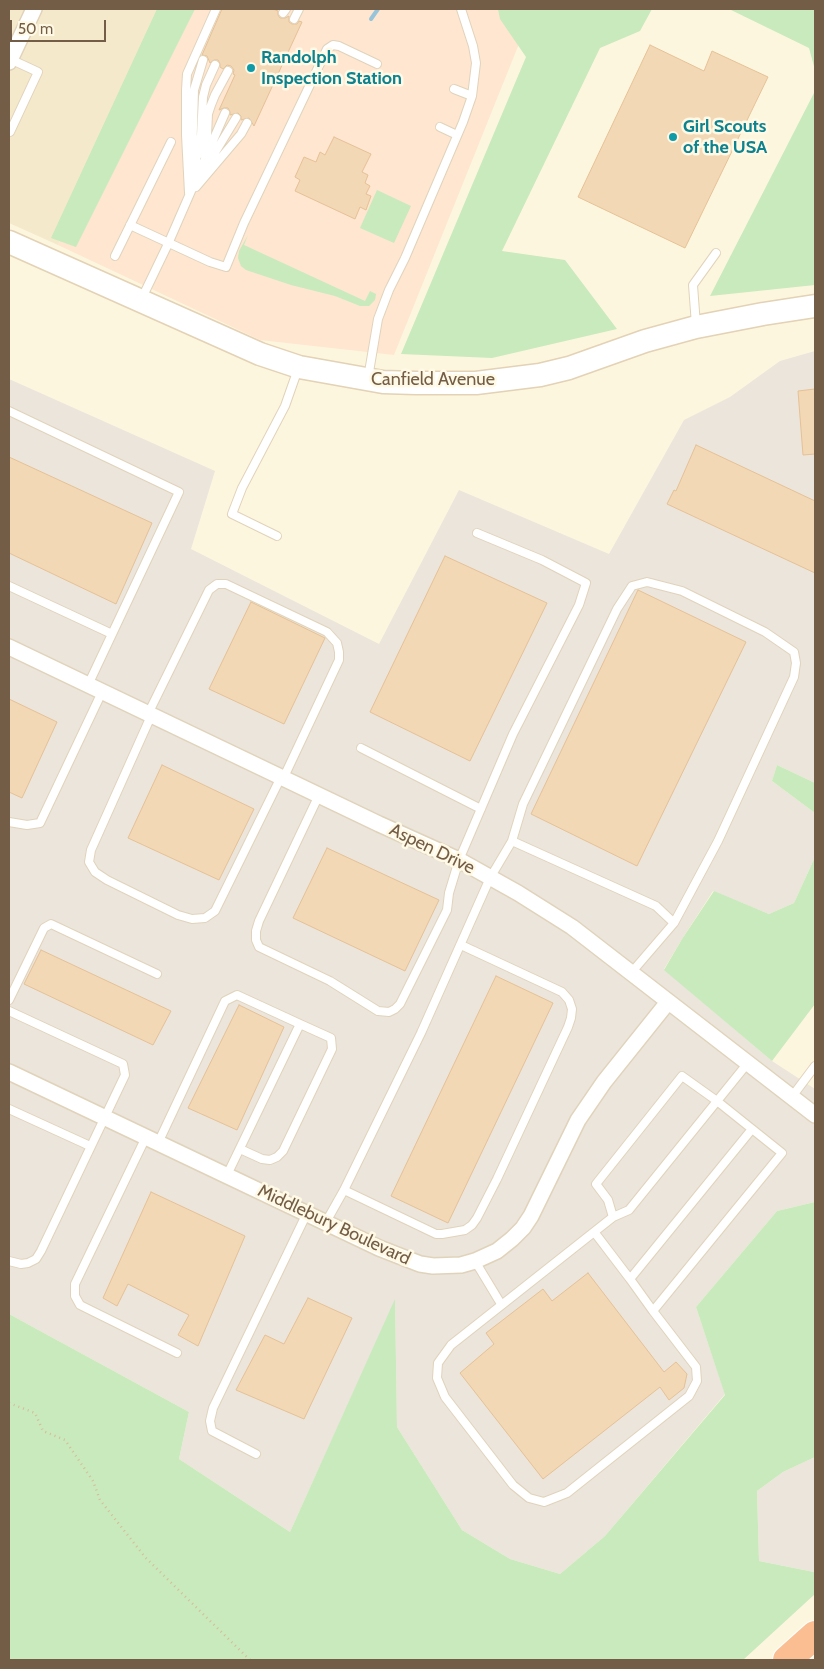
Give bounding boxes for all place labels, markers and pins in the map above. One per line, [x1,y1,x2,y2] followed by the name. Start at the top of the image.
[261,47,402,90] place label: Randolph Inspection Station
[245,62,257,74] marker: Randolph Inspection Station
[683,116,767,158] place label: Girl Scouts of the USA
[667,131,679,143] marker: Girl Scouts of the USA

